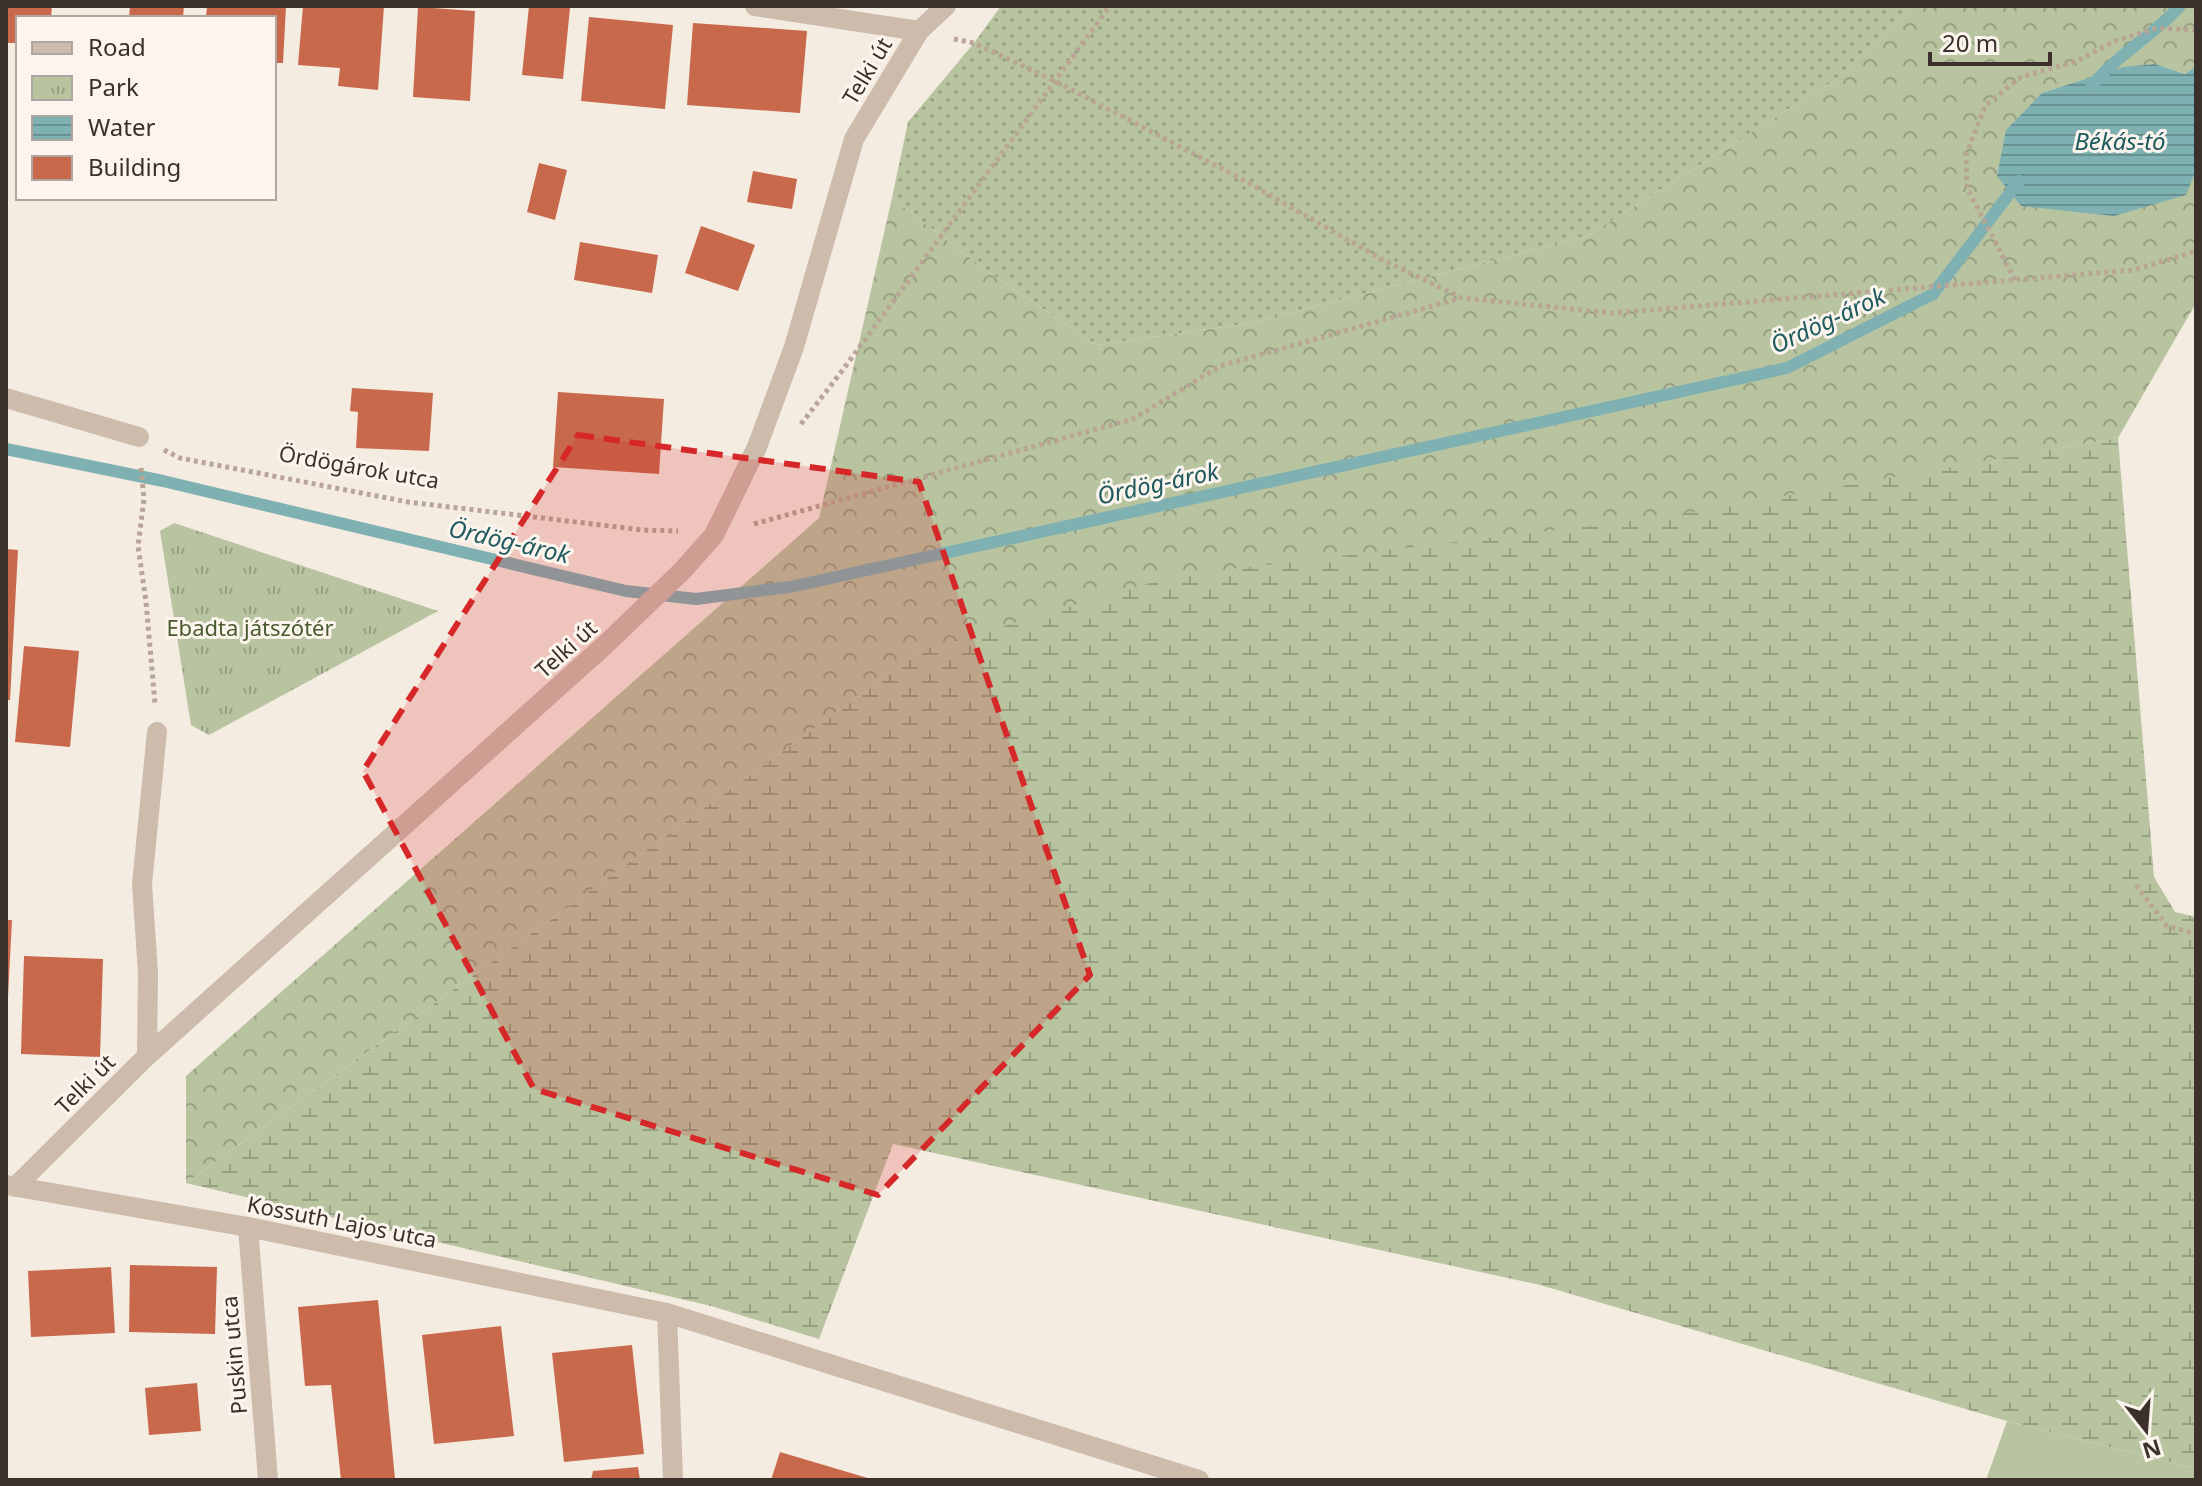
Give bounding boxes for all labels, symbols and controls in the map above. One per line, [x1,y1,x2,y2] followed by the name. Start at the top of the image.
[16,16,276,200] legend
[1930,16,2050,66] scale bar
[1942,26,1998,59] text: 20 m
[88,30,146,63] text: Road
[834,31,898,110] street label: Telki út
[88,70,139,103] text: Park
[88,110,156,143] text: Water
[2074,124,2166,157] water label: Békás-tó
[88,150,181,183] text: Building
[1765,278,1891,361] water label: Ördög-árok
[277,437,442,495] street label: Ördögárok utca
[1094,453,1223,511] water label: Ördög-árok
[446,511,574,571] water label: Ördög-árok
[166,612,334,642] park label: Ebadta játszótér
[528,612,603,684] street label: Telki út
[48,1047,121,1120] street label: Telki út
[245,1188,439,1254] street label: Kossuth Lajos utca
[213,1295,253,1415] street label: Puskin utca
[2106,1390,2186,1470] north arrow
[2139,1433,2165,1467] text: N

